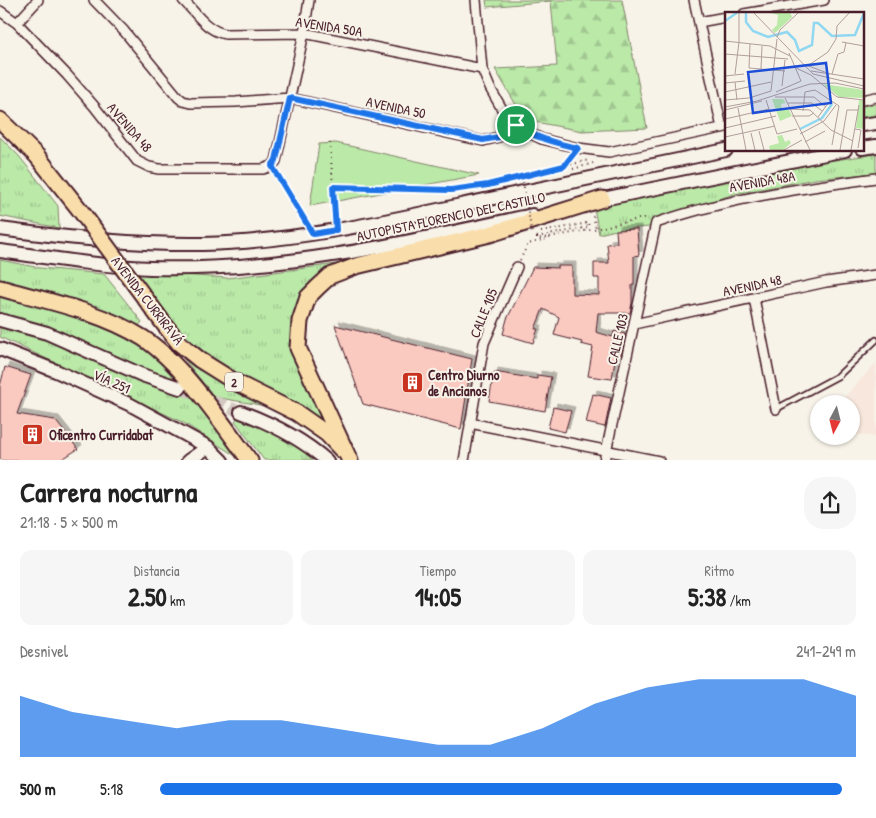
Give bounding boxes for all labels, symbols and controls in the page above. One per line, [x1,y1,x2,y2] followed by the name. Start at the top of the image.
[294,11,364,41] street label: AVENIDA 50A
[725,12,864,151] inset map
[364,91,428,123] street label: AVENIDA 50
[103,98,157,156] street label: AVENIDA 48
[495,104,537,146] pin
[502,111,530,139] icon: arrive
[728,166,797,196] street label: AVENIDA 48A
[355,187,547,245] street label: AUTOPISTA FLORENCIO DEL CASTILLO
[107,252,189,348] street label: AVENIDA CURRIRAVÁ
[721,270,783,300] street label: AVENIDA 48
[465,285,502,340] street label: CALLE 105
[602,312,632,366] street label: CALLE 103
[90,364,134,398] street label: VÍA 251
[428,365,500,400] place label: Centro Diurno de Ancianos
[400,370,424,394] building icon: Centro Diurno de Ancianos
[225,372,243,392] road number: 2
[810,395,860,445] north arrow
[810,395,860,445] map controls
[21,422,45,446] building icon: Oficentro Curridabat
[49,425,154,444] place label: Oficentro Curridabat
[20,473,197,511] text: Carrera nocturna
[804,477,856,529] button: share
[20,511,118,533] text: 21:18 · 5 × 500 m
[134,561,180,580] text: Distancia
[420,561,456,580] text: Tiempo
[705,561,734,580] text: Ritmo
[128,580,167,614] text: 2.50
[415,580,461,614] text: 14:05
[688,580,726,614] text: 5:38
[167,591,185,610] text: km
[726,591,751,610] text: /km
[20,640,68,662] text: Desnivel
[796,640,856,662] text: 241–249 m
[20,778,56,800] text: 500 m
[100,778,123,800] text: 5:18

